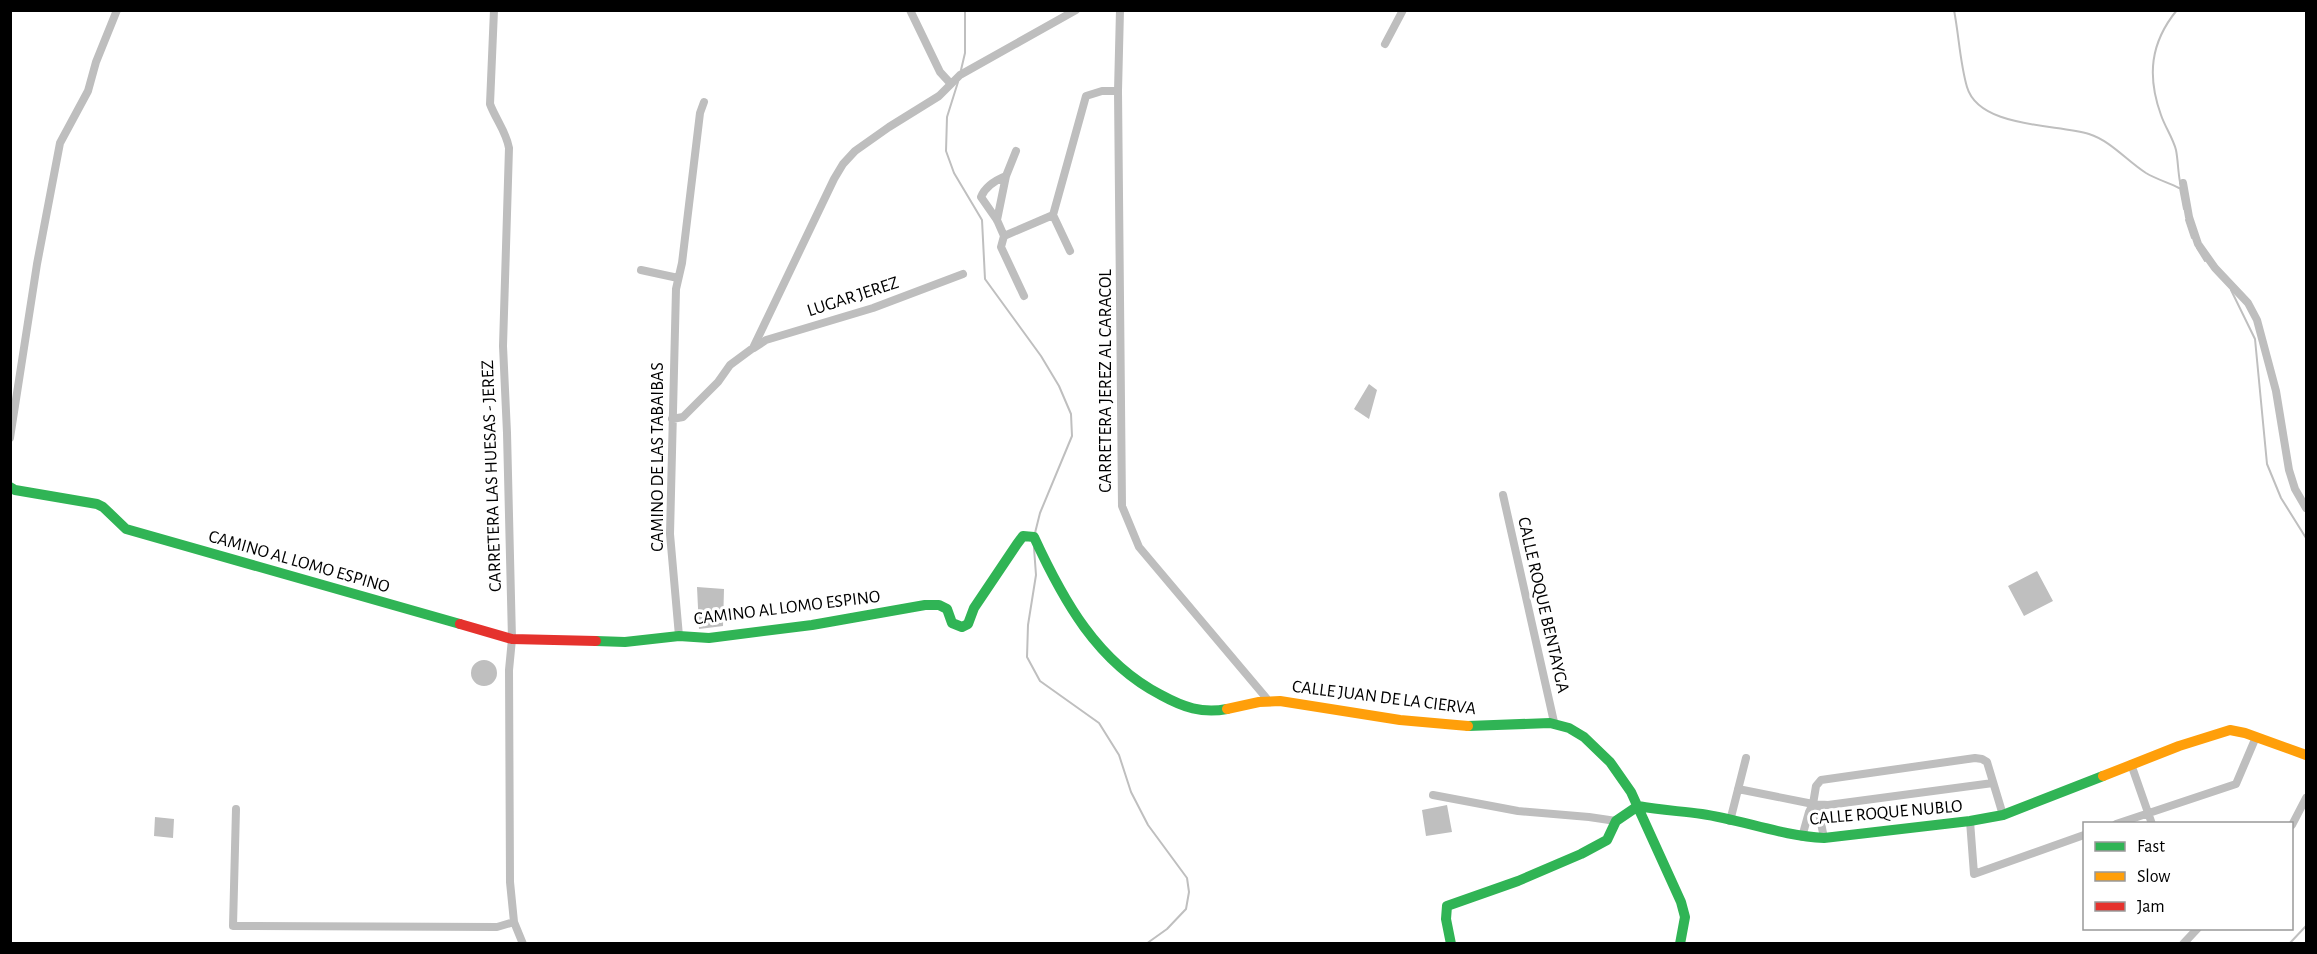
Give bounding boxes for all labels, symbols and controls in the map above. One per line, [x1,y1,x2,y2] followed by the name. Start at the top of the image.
[1097,269,1115,493] street label: CARRETERA JEREZ AL CARACOL
[805,274,901,320] street label: LUGAR JEREZ
[479,360,505,592] street label: CARRETERA LAS HUESAS - JEREZ
[649,362,667,552] street label: CAMINO DE LAS TABAIBAS
[1514,515,1572,695] street label: CALLE ROQUE BENTAYGA
[206,527,392,597] street label: CAMINO AL LOMO ESPINO
[693,588,881,628] street label: CAMINO AL LOMO ESPINO
[1291,678,1478,718] street label: CALLE JUAN DE LA CIERVA
[1809,797,1963,829] street label: CALLE ROQUE NUBLO
[2083,822,2293,930] legend
[2137,838,2165,856] text: Fast
[2137,868,2170,886] text: Slow
[2137,898,2165,916] text: Jam

